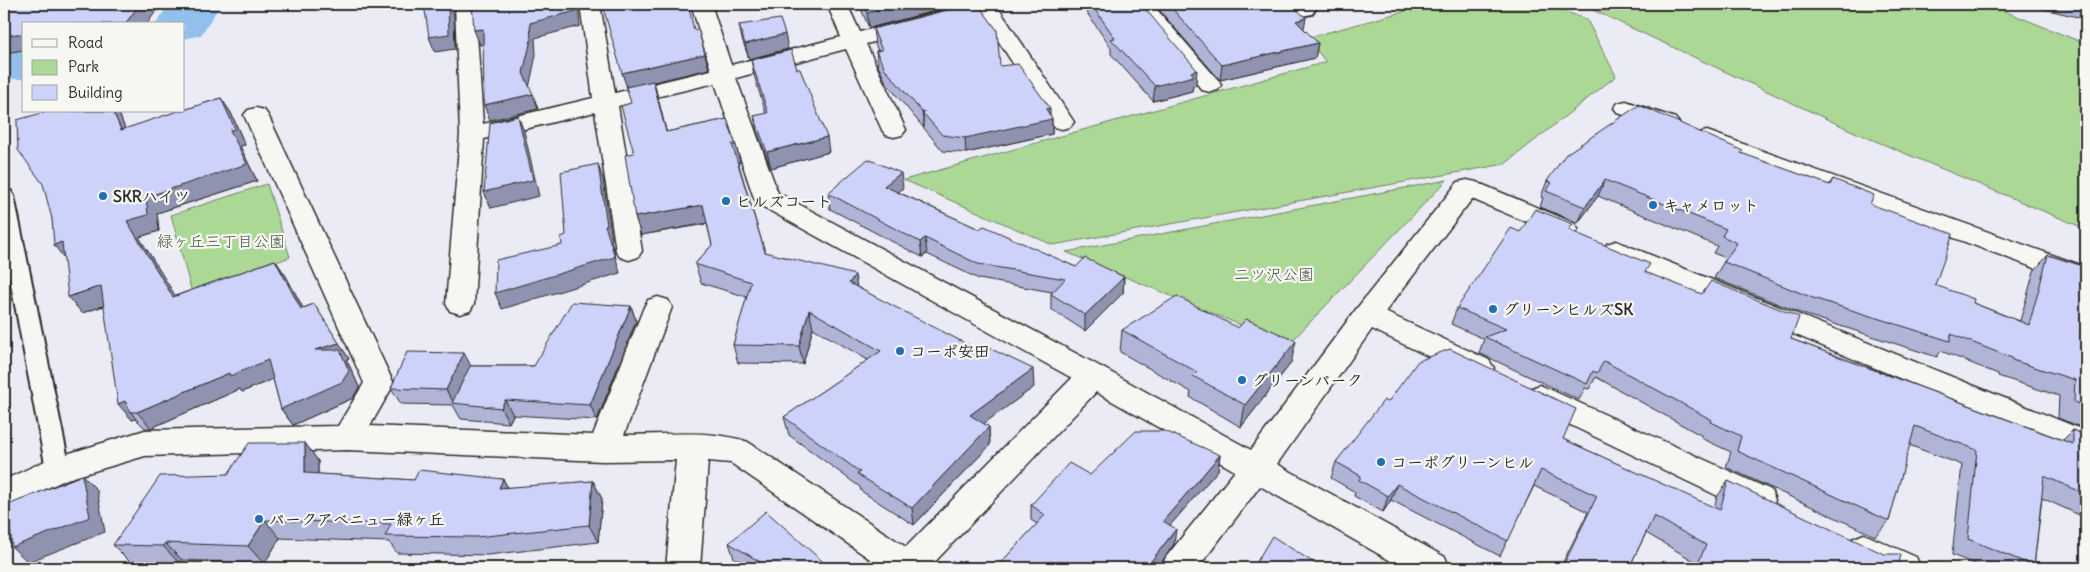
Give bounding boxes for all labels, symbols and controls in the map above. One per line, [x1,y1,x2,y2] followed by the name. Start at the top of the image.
[22,22,185,112] legend
[68,33,103,52] text: Road
[68,57,99,76] text: Park
[68,83,123,102] text: Building
[113,186,190,206] place label: SKRハイツ
[97,190,109,202] marker: SKRハイツ
[736,191,832,211] place label: ヒルズコート
[720,195,732,207] marker: ヒルズコート
[1663,195,1759,215] place label: キャメロット
[1647,199,1659,211] marker: キャメロット
[157,231,285,251] park label: 緑ヶ丘三丁目公園
[1234,264,1314,284] park label: 二ツ沢公園
[1503,299,1633,319] place label: グリーンヒルズSK
[1487,303,1499,315] marker: グリーンヒルズSK
[910,341,990,361] place label: コーポ安田
[894,345,906,357] marker: コーポ安田
[1252,370,1362,390] place label: グリーンパーク
[1236,374,1248,386] marker: グリーンパーク
[1391,452,1534,472] place label: コーポグリーンヒル
[1375,456,1387,468] marker: コーポグリーンヒル
[269,509,445,529] place label: パークアベニュー緑ヶ丘
[253,513,265,525] marker: パークアベニュー緑ヶ丘

